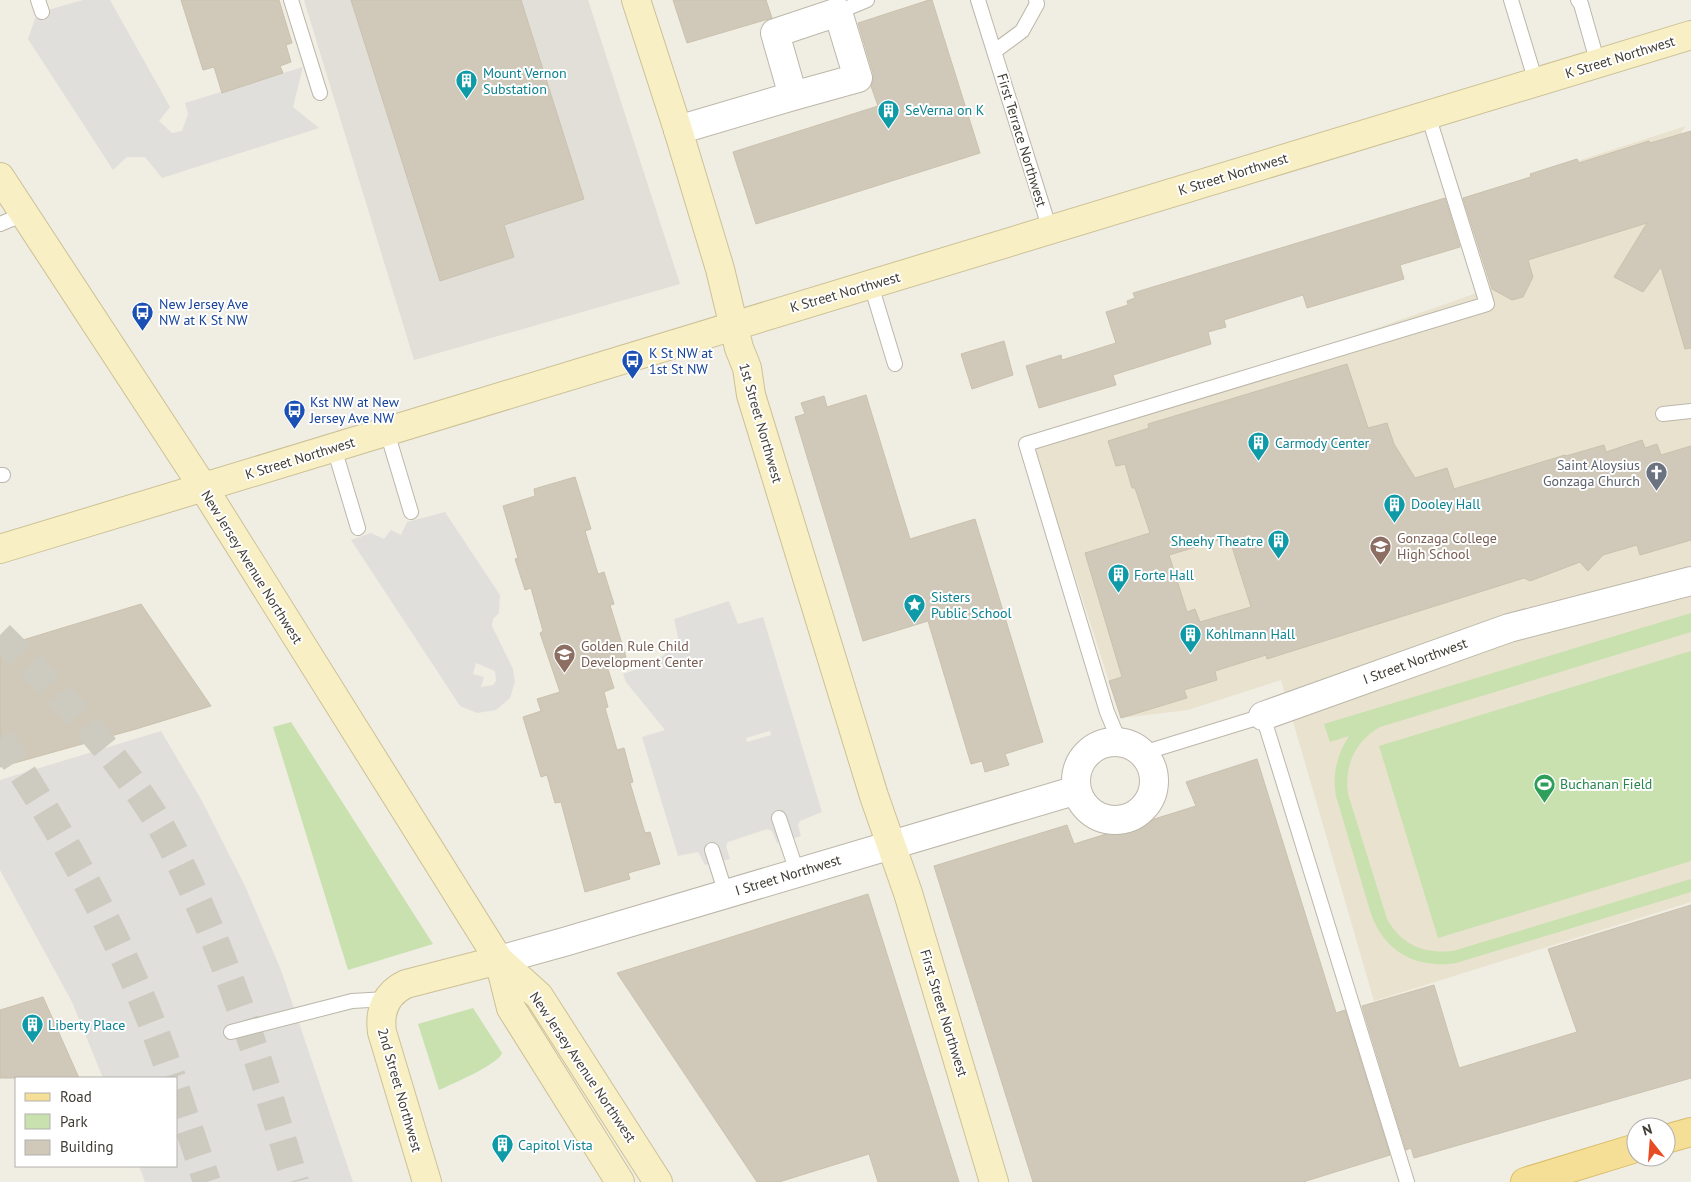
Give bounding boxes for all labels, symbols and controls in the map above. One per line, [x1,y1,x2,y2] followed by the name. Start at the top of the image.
[1563,32,1677,82] street label: K Street Northwest
[483,64,567,98] place label: Mount Vernon Substation
[455,69,479,100] building icon: Mount Vernon Substation
[993,71,1051,209] street label: First Terrace Northwest
[877,98,901,129] building icon: SeVerna on K
[905,101,985,119] place label: SeVerna on K
[1176,149,1290,199] street label: K Street Northwest
[788,268,902,316] street label: K Street Northwest
[159,295,248,329] place label: New Jersey Ave NW at K St NW
[131,300,155,331] bus stop icon: New Jersey Ave NW at K St NW
[649,344,713,378] place label: K St NW at 1st St NW
[621,349,645,380] bus stop icon: K St NW at 1st St NW
[735,361,787,485] street label: 1st Street Northwest
[309,393,400,427] place label: Kst NW at New Jersey Ave NW
[282,398,306,429] bus stop icon: Kst NW at New Jersey Ave NW
[1247,431,1271,462] building icon: Carmody Center
[243,433,357,483] street label: K Street Northwest
[1275,434,1370,452] place label: Carmody Center
[1543,456,1640,490] place label: Saint Aloysius Gonzaga Church
[1644,461,1668,492] church icon: Saint Aloysius Gonzaga Church
[197,487,307,647] street label: New Jersey Avenue Northwest
[1383,492,1407,523] building icon: Dooley Hall
[1411,495,1480,513] place label: Dooley Hall
[1267,529,1291,560] building icon: Sheehy Theatre
[1397,529,1497,563] place label: Gonzaga College High School
[1171,532,1263,550] place label: Sheehy Theatre
[1369,534,1393,565] school or university icon: Gonzaga College High School
[1106,563,1130,594] building icon: Forte Hall
[1134,566,1194,584] place label: Forte Hall
[931,588,1012,622] place label: Sisters Public School
[903,593,927,624] place icon: Sisters Public School
[1178,622,1202,653] building icon: Kohlmann Hall
[1206,625,1295,643] place label: Kohlmann Hall
[1360,634,1470,688] street label: I Street Northwest
[581,637,703,671] place label: Golden Rule Child Development Center
[553,642,577,673] school or university icon: Golden Rule Child Development Center
[1532,772,1556,803] sports icon: Buchanan Field
[1560,775,1652,793] place label: Buchanan Field
[733,850,843,900] street label: I Street Northwest
[916,947,972,1079] street label: First Street Northwest
[526,988,640,1146] street label: New Jersey Avenue Northwest
[20,1013,44,1044] building icon: Liberty Place
[48,1016,125,1034] place label: Liberty Place
[374,1026,426,1154] street label: 2nd Street Northwest
[15,1077,178,1167] legend
[60,1087,92,1106] text: Road
[60,1112,88,1131] text: Park
[1626,1117,1676,1167] north arrow
[1640,1120,1654,1140] text: N
[490,1133,514,1164] building icon: Capitol Vista
[518,1136,593,1154] place label: Capitol Vista
[60,1137,114,1156] text: Building

